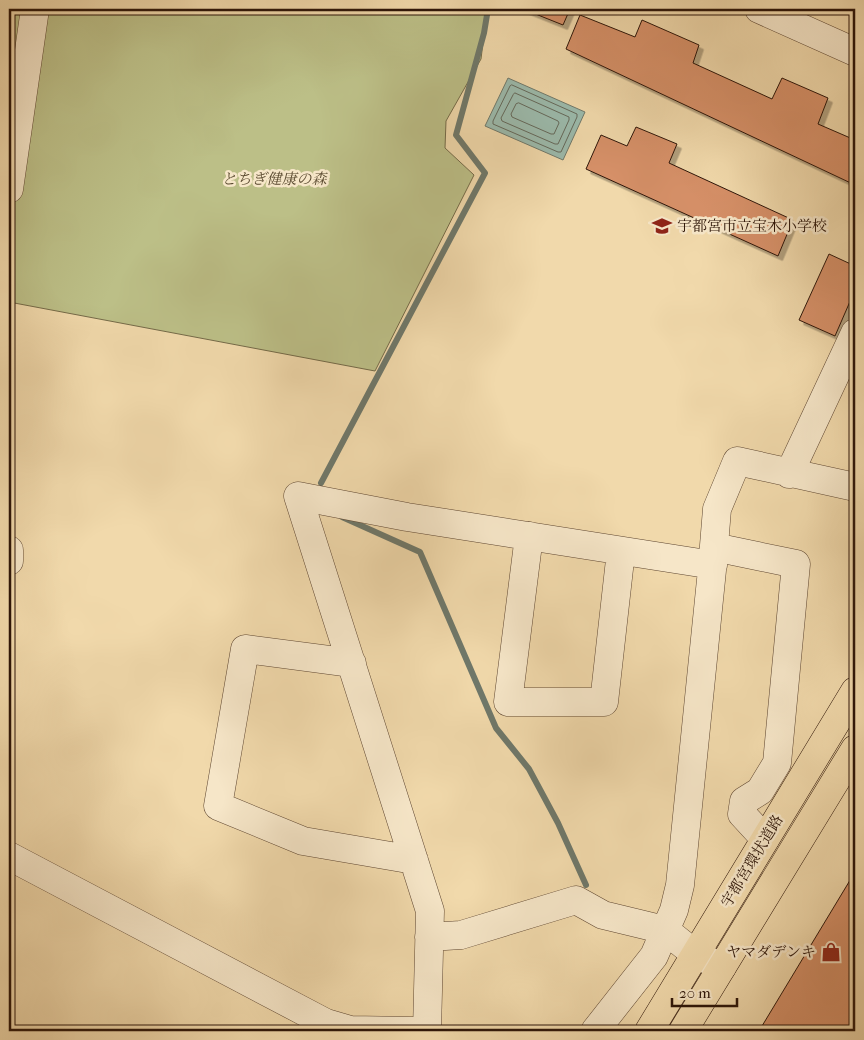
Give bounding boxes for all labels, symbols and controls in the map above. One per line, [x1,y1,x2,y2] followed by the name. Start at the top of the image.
[221,170,328,188] park label: とちぎ健康の森
[651,215,673,237] school or university icon: 宇都宮市立宝木小学校
[677,217,827,235] place label: 宇都宮市立宝木小学校
[717,811,787,911] street label: 宇都宮環状道路
[820,941,842,963] shop icon: ヤマダデンキ
[726,943,816,961] place label: ヤマダデンキ
[672,975,736,1007] scale bar
[679,984,711,1002] text: 20 m

